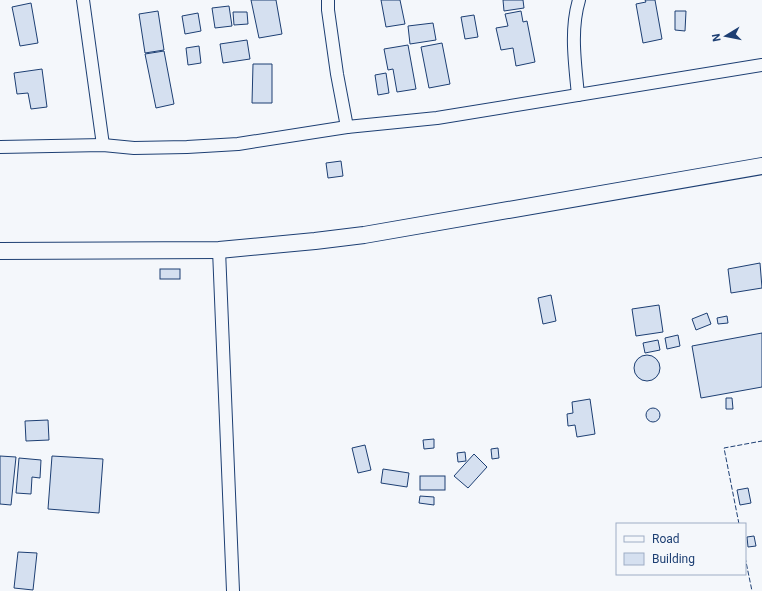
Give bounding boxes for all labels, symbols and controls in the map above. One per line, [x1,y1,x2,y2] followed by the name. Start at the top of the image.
[706,16,746,56] north arrow
[710,32,724,43] text: N
[616,523,746,575] legend
[652,532,680,546] text: Road
[652,552,695,566] text: Building

